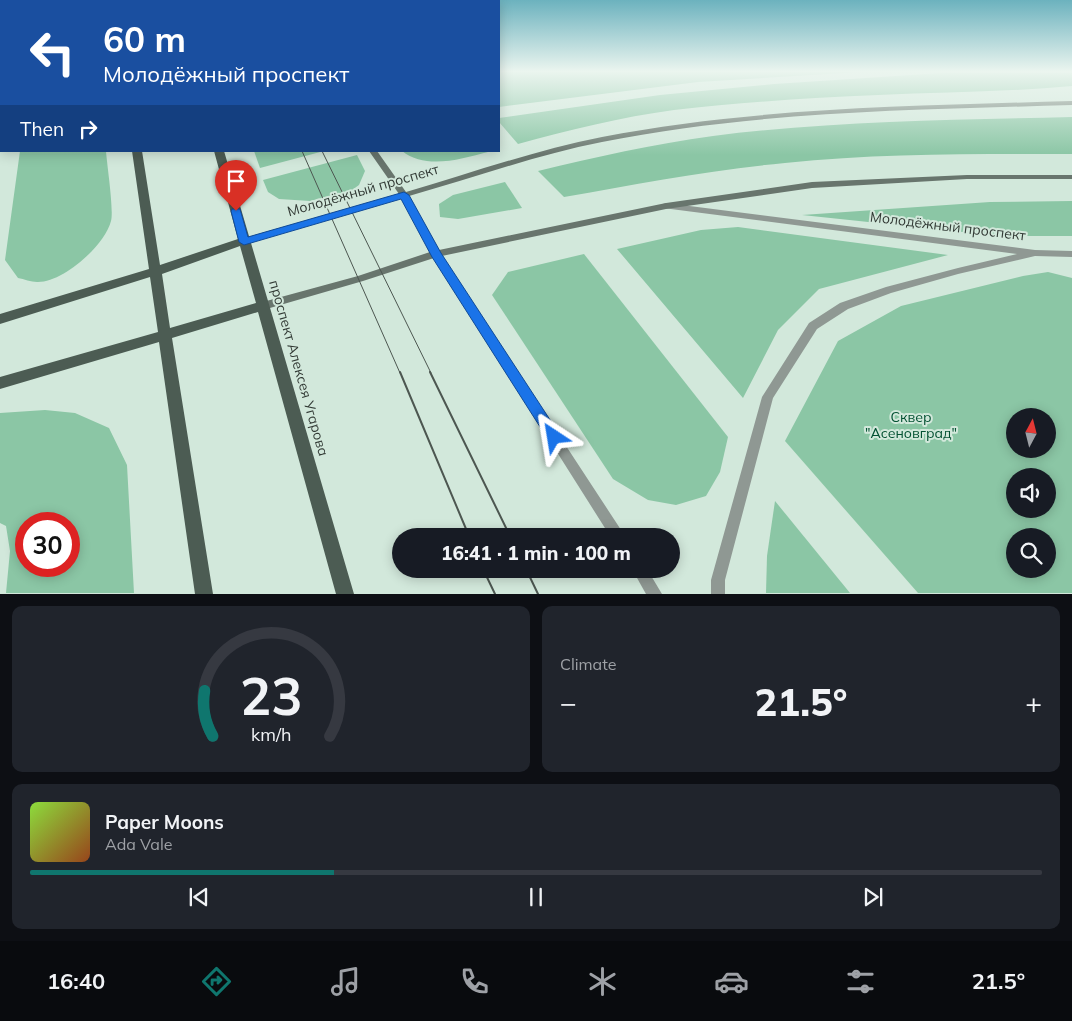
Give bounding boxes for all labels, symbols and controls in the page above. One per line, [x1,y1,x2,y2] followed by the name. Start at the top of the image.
[103,17,186,61] text: 60 m
[20,20,85,85] icon: left
[103,60,349,88] text: Молодёжный проспект
[74,115,102,143] icon: right
[20,117,64,141] text: Then
[215,160,257,211] pin
[285,160,441,220] street label: Молодёжный проспект
[222,167,250,195] icon: arrive
[869,208,1028,245] street label: Молодёжный проспект
[265,278,333,458] street label: проспект Алексея Угарова
[865,408,957,442] park label: Сквер "Асеновград"
[1006,408,1056,458] north arrow
[1006,408,1056,578] map controls
[527,410,579,462] position arrow
[1006,468,1056,518] button: sound
[15,512,80,577] speed limit sign: 30
[1006,528,1056,578] button: search
[441,541,631,565] text: 16:41 · 1 min · 100 m
[560,654,616,674] text: Climate
[240,663,302,728] text: 23
[755,678,847,726] text: 21.5°
[560,685,577,720] text: −
[1025,685,1042,720] text: +
[251,723,291,745] text: km/h
[105,810,224,834] text: Paper Moons
[105,834,172,854] text: Ada Vale
[185,883,213,911] icon: previous
[522,883,550,911] icon: pause
[859,883,887,911] icon: next
[199,964,234,999] icon: directions
[328,964,363,999] icon: music
[457,964,492,999] icon: phone
[585,964,620,999] icon: climate
[714,964,749,999] icon: car
[843,964,878,999] icon: filters
[47,967,105,995] text: 16:40
[972,967,1025,995] text: 21.5°

